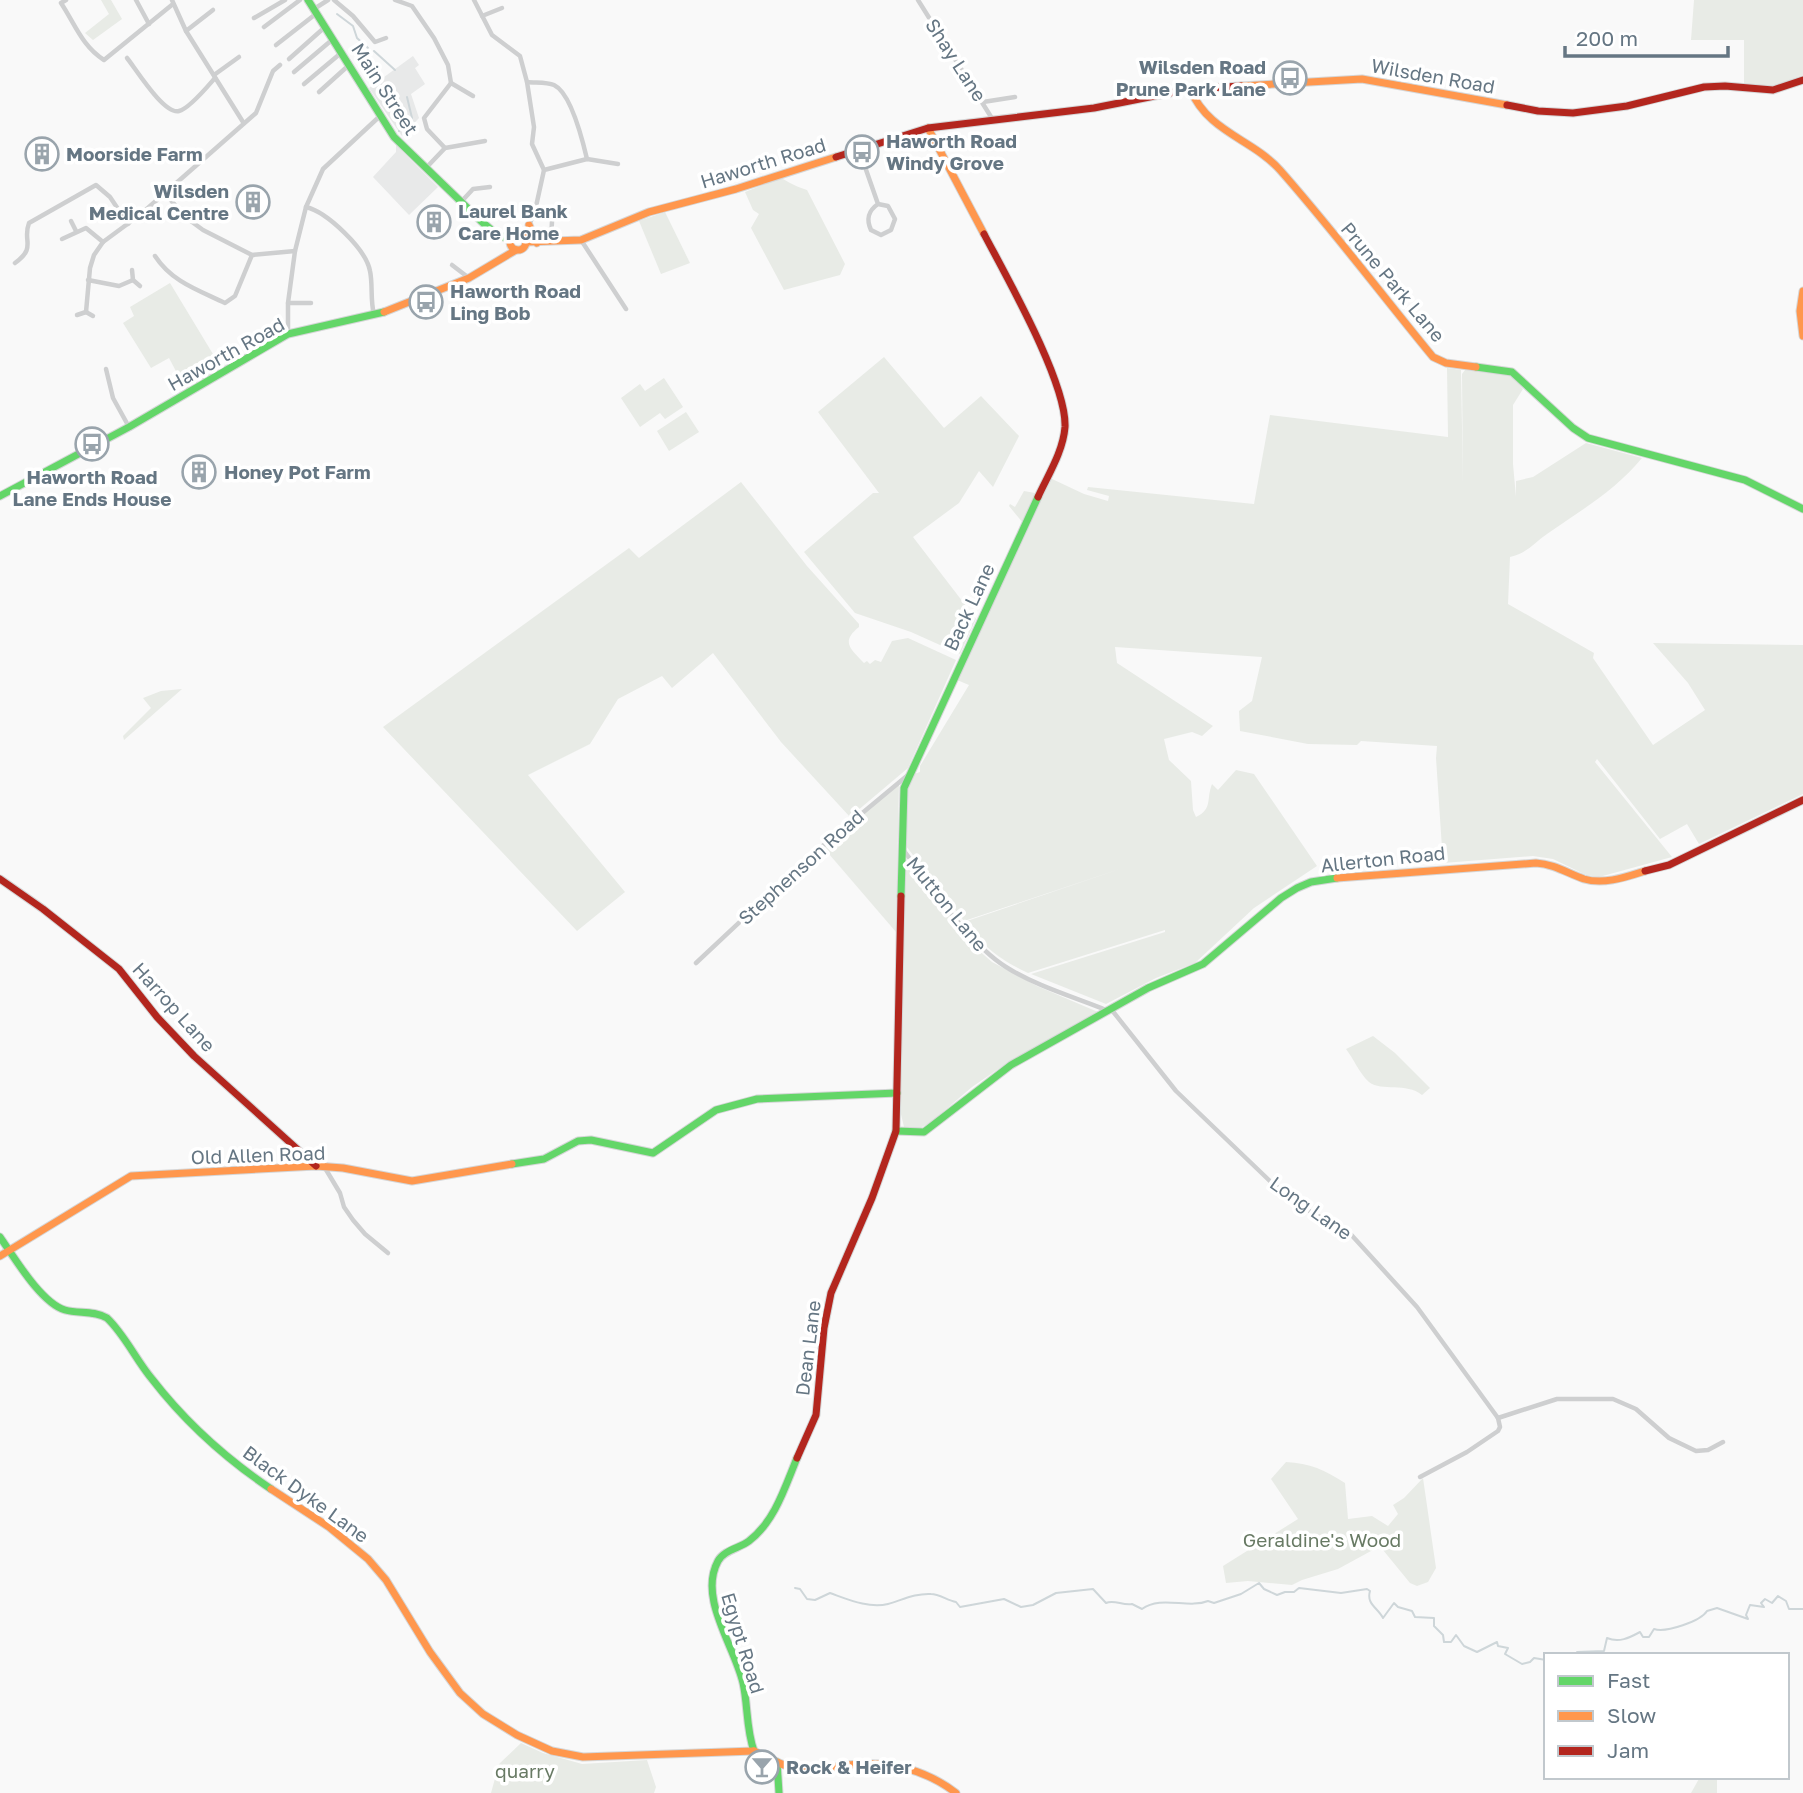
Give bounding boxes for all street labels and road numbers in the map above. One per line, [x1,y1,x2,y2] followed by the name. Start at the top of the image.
[921,14,992,105] street label: Shay Lane
[347,38,424,139] street label: Main Street
[1369,53,1497,98] street label: Wilsden Road
[697,133,828,193] street label: Haworth Road
[1337,217,1450,346] street label: Prune Park Lane
[163,312,288,395] street label: Haworth Road
[938,559,999,654] street label: Back Lane
[733,804,868,929] street label: Stephenson Road
[1320,841,1446,876] street label: Allerton Road
[902,852,993,956] street label: Mutton Lane
[128,957,220,1056] street label: Harrop Lane
[190,1141,326,1168] street label: Old Allen Road
[1266,1171,1357,1244] street label: Long Lane
[790,1299,825,1397] street label: Dean Lane
[239,1440,374,1547] street label: Black Dyke Lane
[717,1590,770,1696] street label: Egypt Road

